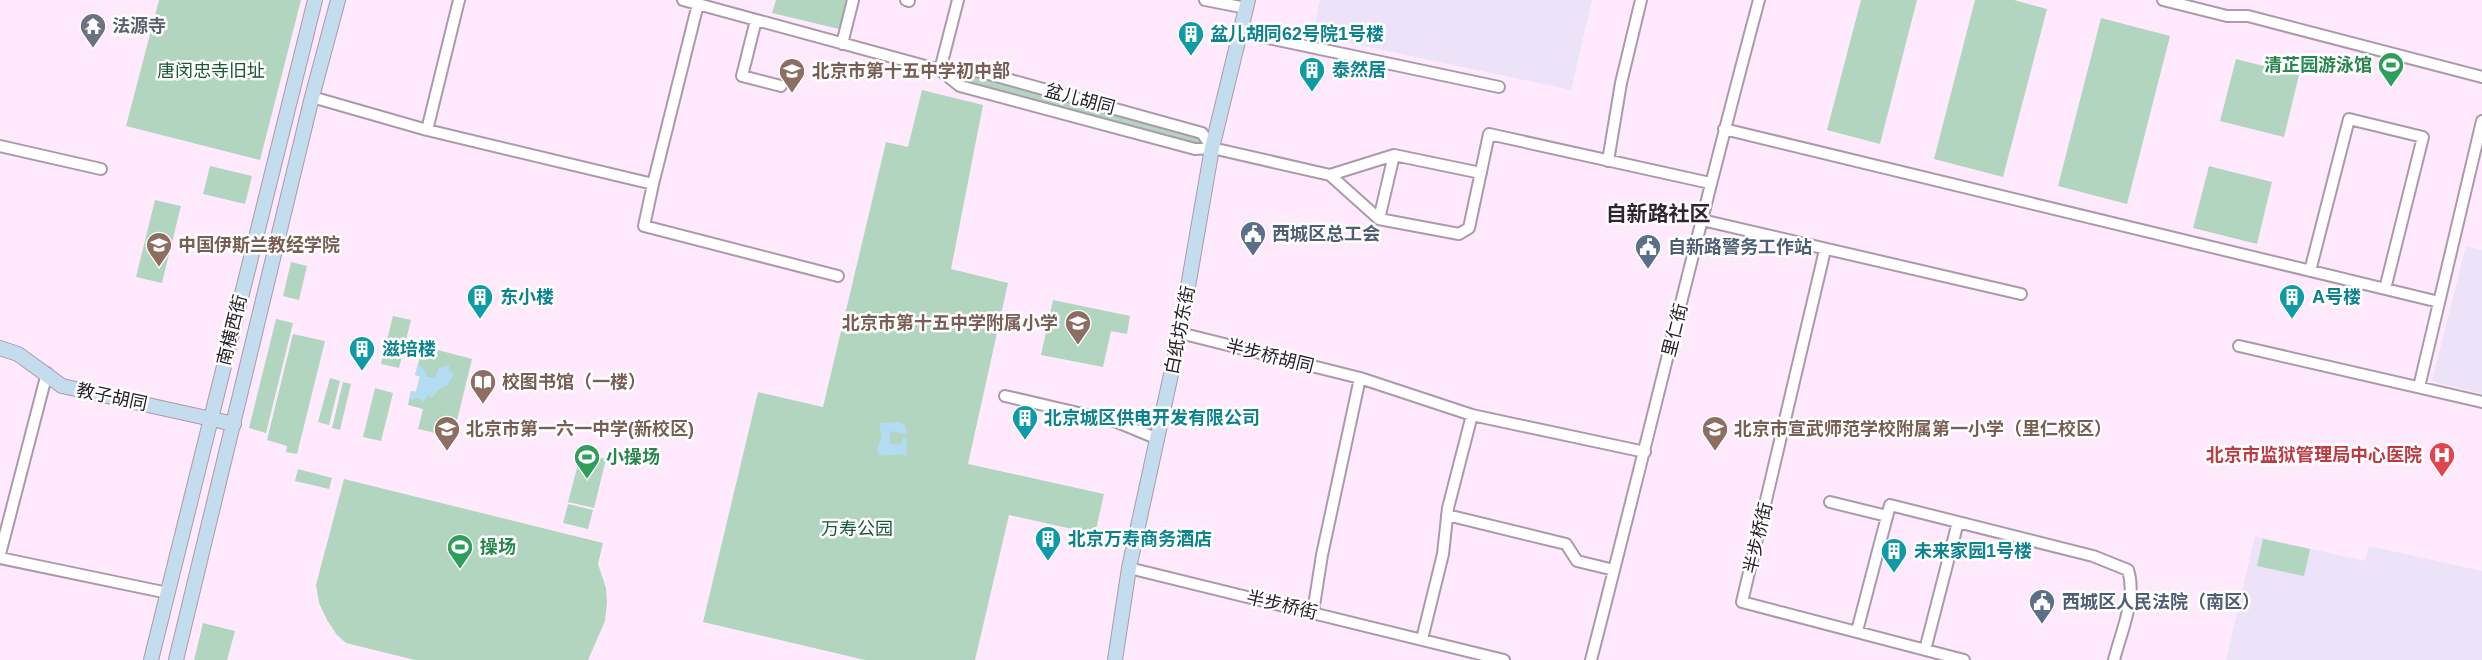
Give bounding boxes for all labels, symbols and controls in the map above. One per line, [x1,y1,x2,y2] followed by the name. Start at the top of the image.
[78,11,108,49] temple icon: 法源寺
[112,16,166,36] place label: 法源寺
[1176,19,1206,57] building icon: 盆儿胡同62号院1号楼
[1210,24,1384,44] place label: 盆儿胡同62号院1号楼
[2376,50,2406,88] sports icon: 清芷园游泳馆
[1297,55,1327,93] building icon: 泰然居
[2264,55,2372,75] place label: 清芷园游泳馆
[777,56,807,94] school or university icon: 北京市第十五中学初中部
[1332,60,1386,80] place label: 泰然居
[157,61,265,81] park label: 唐闵忠寺旧址
[812,61,1010,81] place label: 北京市第十五中学初中部
[1043,80,1117,118] street label: 盆儿胡同
[1606,202,1711,225] district label: 自新路社区
[1238,219,1268,257] public building icon: 西城区总工会
[1272,224,1380,244] place label: 西城区总工会
[144,230,174,268] school or university icon: 中国伊斯兰教经学院
[1633,232,1663,270] public building icon: 自新路警务工作站
[178,235,340,255] place label: 中国伊斯兰教经学院
[1668,237,1812,257] place label: 自新路警务工作站
[465,282,495,320] building icon: 东小楼
[2277,282,2307,320] building icon: A号楼
[1162,284,1198,376] street label: 白纸坊东街
[500,287,554,307] place label: 东小楼
[2312,287,2361,307] place label: A号楼
[214,293,250,367] street label: 南横西街
[1659,301,1691,359] street label: 里仁街
[1063,308,1093,346] school or university icon: 北京市第十五中学附属小学
[842,313,1058,333] place label: 北京市第十五中学附属小学
[347,334,377,372] building icon: 滋培楼
[1224,335,1316,377] street label: 半步桥胡同
[382,339,436,359] place label: 滋培楼
[468,367,498,405] library icon: 校图书馆（一楼）
[502,372,646,392] place label: 校图书馆（一楼）
[75,380,149,414] street label: 教子胡同
[1010,403,1040,441] building icon: 北京城区供电开发有限公司
[1044,408,1260,428] place label: 北京城区供电开发有限公司
[432,414,462,452] school or university icon: 北京市第一六一中学(新校区)
[1700,414,1730,452] school or university icon: 北京市宣武师范学校附属第一小学（里仁校区）
[466,419,694,439] place label: 北京市第一六一中学(新校区)
[1734,419,2112,439] place label: 北京市宣武师范学校附属第一小学（里仁校区）
[2427,440,2457,478] hospital icon: 北京市监狱管理局中心医院
[572,442,602,480] sports icon: 小操场
[2206,445,2422,465] place label: 北京市监狱管理局中心医院
[606,447,660,467] place label: 小操场
[1740,501,1776,575] street label: 半步桥街
[821,519,893,539] park label: 万寿公园
[1033,524,1063,562] building icon: 北京万寿商务酒店
[1068,529,1212,549] place label: 北京万寿商务酒店
[445,532,475,570] sports icon: 操场
[1879,536,1909,574] building icon: 未来家园1号楼
[480,537,516,557] place label: 操场
[1914,541,2032,561] place label: 未来家园1号楼
[1245,587,1319,623] street label: 半步桥街
[2027,587,2057,625] public building icon: 西城区人民法院（南区）
[2062,592,2260,612] place label: 西城区人民法院（南区）

